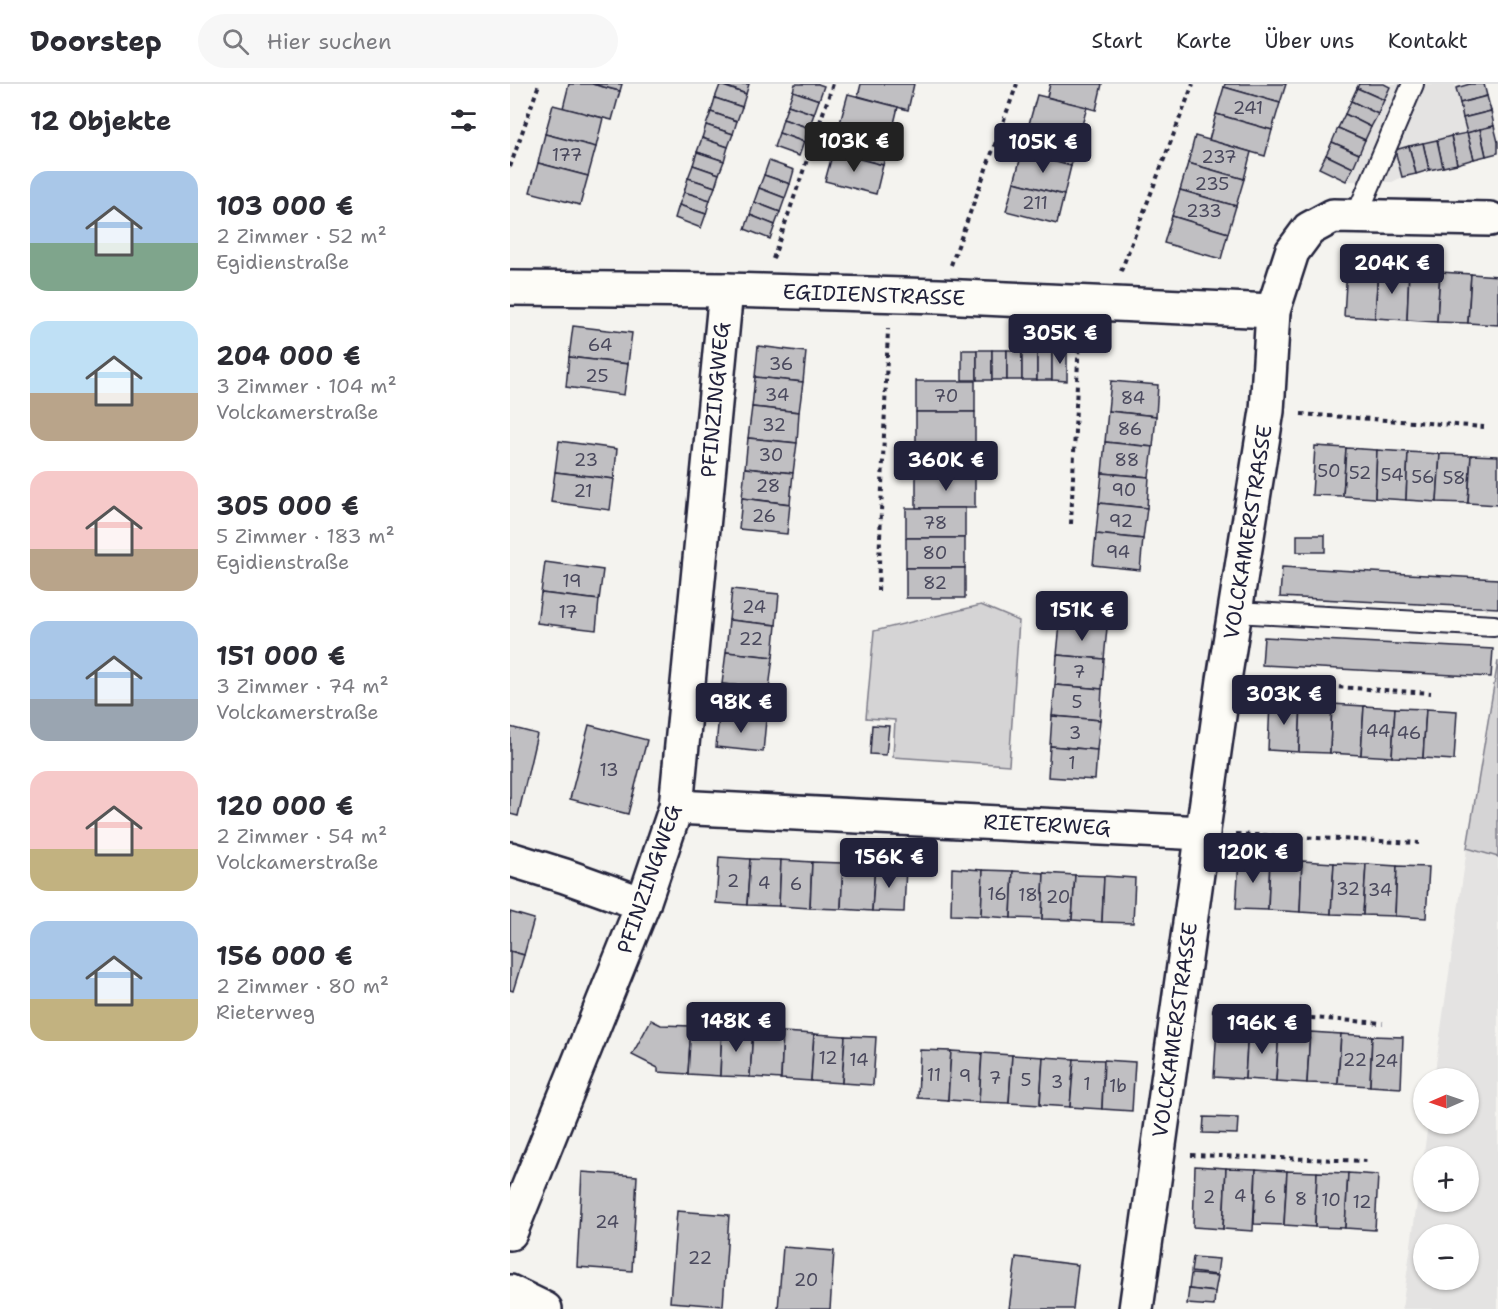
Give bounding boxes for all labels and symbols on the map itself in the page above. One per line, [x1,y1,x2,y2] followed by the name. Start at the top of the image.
[1233,96,1263,120] house number: 241
[805,122,903,173] pin: 103K €
[994,123,1092,174] pin: 105K €
[552,143,582,167] house number: 177
[1201,145,1237,169] house number: 237
[1195,172,1229,196] house number: 235
[1022,191,1048,215] house number: 211
[1186,199,1222,223] house number: 233
[1343,244,1441,295] pin: 204K €
[782,278,966,312] street label: EGIDIENSTRASSE
[1011,314,1109,365] pin: 305K €
[694,321,736,479] street label: PFINZINGWEG
[588,333,612,357] house number: 64
[769,352,793,376] house number: 36
[585,364,609,388] house number: 25
[765,383,789,407] house number: 34
[934,384,958,408] house number: 70
[1121,386,1145,410] house number: 84
[762,413,786,437] house number: 32
[1118,417,1142,441] house number: 86
[1217,423,1279,641] street label: VOLCKAMERSTRASSE
[897,441,995,492] pin: 360K €
[759,443,783,467] house number: 30
[574,448,598,472] house number: 23
[1115,448,1139,472] house number: 88
[1317,459,1341,483] house number: 50
[1349,461,1371,485] house number: 52
[1380,463,1404,487] house number: 54
[1411,465,1435,489] house number: 56
[1442,466,1466,490] house number: 58
[756,474,780,498] house number: 28
[1112,478,1136,502] house number: 90
[573,479,593,503] house number: 21
[752,504,776,528] house number: 26
[1109,509,1133,533] house number: 92
[923,511,947,535] house number: 78
[1106,540,1130,564] house number: 94
[923,541,947,565] house number: 80
[562,569,582,593] house number: 19
[923,571,947,595] house number: 82
[1033,591,1131,642] pin: 151K €
[742,595,766,619] house number: 24
[558,600,578,624] house number: 17
[739,627,763,651] house number: 22
[1073,660,1085,684] house number: 7
[1235,675,1333,726] pin: 303K €
[699,683,783,734] pin: 98K €
[1071,690,1083,714] house number: 5
[1366,719,1390,743] house number: 44
[1069,721,1081,745] house number: 3
[1397,721,1421,745] house number: 46
[1068,751,1076,775] house number: 1
[599,758,619,782] house number: 13
[610,801,688,957] street label: PFINZINGWEG
[983,808,1112,842] street label: RIETERWEG
[1204,833,1302,884] pin: 120K €
[840,838,938,889] pin: 156K €
[727,869,739,893] house number: 2
[758,871,770,895] house number: 4
[790,872,802,896] house number: 6
[1336,877,1360,901] house number: 32
[1368,878,1392,902] house number: 34
[987,882,1007,906] house number: 16
[1018,883,1038,907] house number: 18
[1046,885,1070,909] house number: 20
[1146,921,1204,1139] street label: VOLCKAMERSTRASSE
[687,1002,785,1053] pin: 148K €
[1213,1004,1311,1055] pin: 196K €
[818,1046,838,1070] house number: 12
[849,1048,869,1072] house number: 14
[1343,1048,1367,1072] house number: 22
[1374,1049,1398,1073] house number: 24
[927,1063,941,1087] house number: 11
[959,1064,971,1088] house number: 9
[989,1066,1001,1090] house number: 7
[1020,1068,1032,1092] house number: 5
[1413,1068,1479,1134] north arrow
[1051,1070,1063,1094] house number: 3
[1083,1072,1091,1096] house number: 1
[1109,1074,1127,1098] house number: 1b
[1234,1184,1246,1208] house number: 4
[1203,1185,1215,1209] house number: 2
[1264,1185,1276,1209] house number: 6
[1295,1187,1307,1211] house number: 8
[1321,1188,1341,1212] house number: 10
[1352,1190,1372,1214] house number: 12
[595,1210,619,1234] house number: 24
[688,1246,712,1270] house number: 22
[794,1268,818,1292] house number: 20

